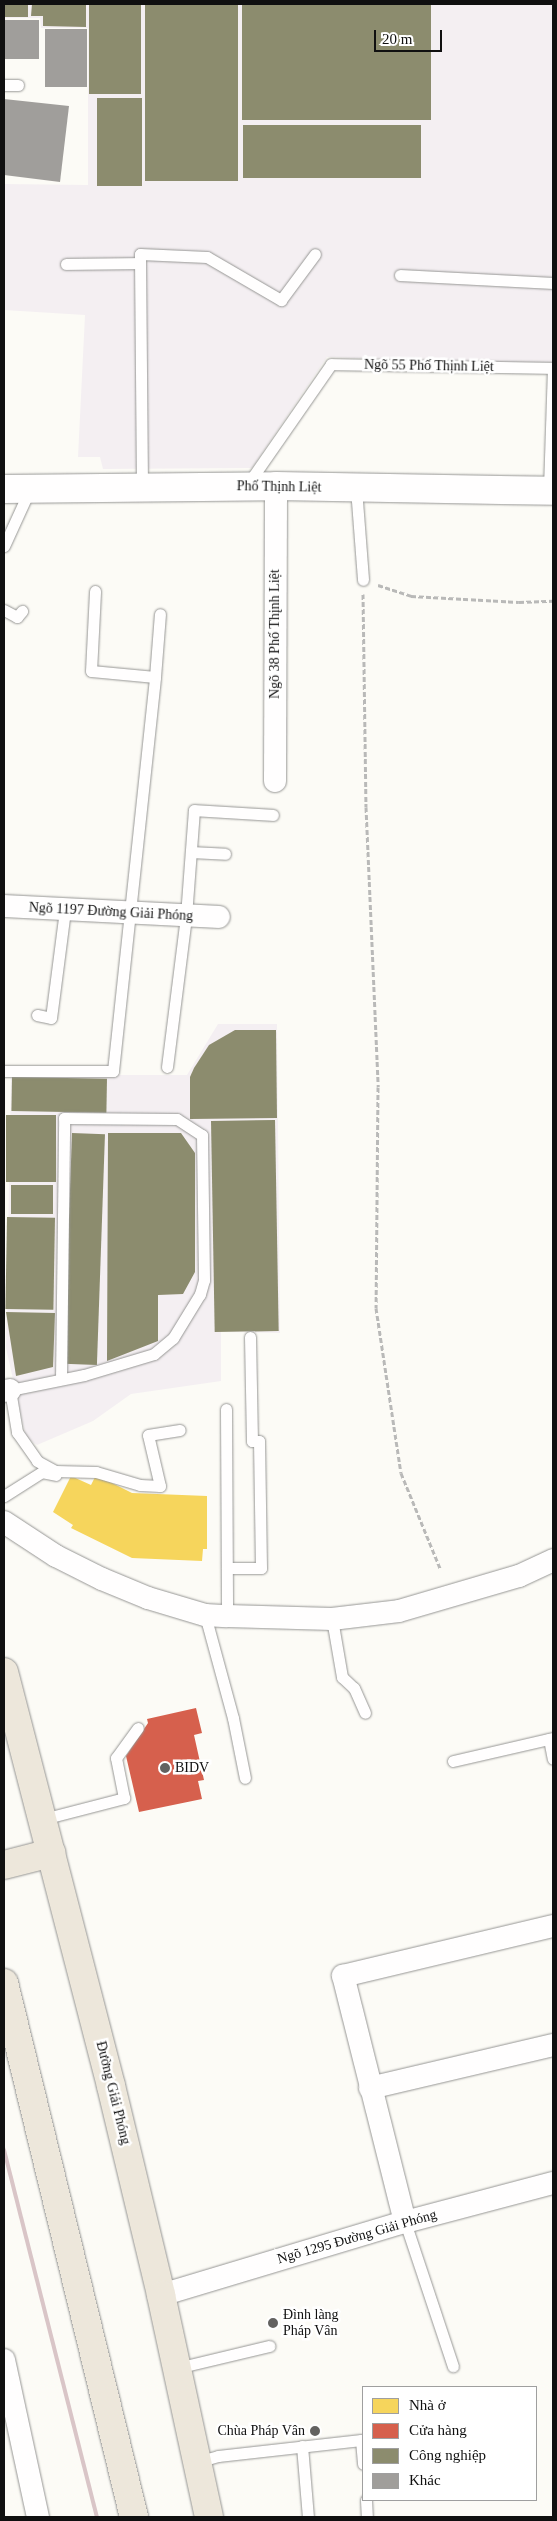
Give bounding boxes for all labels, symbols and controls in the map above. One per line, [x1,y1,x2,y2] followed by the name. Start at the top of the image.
[377,20,444,52] scale bar
[382,31,412,47] text: 20 m
[364,356,494,376] street label: Ngõ 55 Phố Thịnh Liệt
[236,478,322,496] street label: Phố Thịnh Liệt
[267,569,283,699] street label: Ngõ 38 Phố Thįnh Liệt
[28,899,194,925] street label: Ngõ 1197 Đường Giải Phóng
[175,1760,209,1776] place label: BIDV
[159,1762,171,1774] marker: BIDV
[92,2040,134,2146] street label: Đường Giải Phóng
[275,2206,439,2268] street label: Ngõ 1295 Đường Giải Phóng
[283,2307,339,2340] place label: Đình làng Pháp Vân
[267,2317,279,2329] marker: Đình làng Pháp Vân
[362,2386,537,2501] legend
[409,2397,446,2413] text: Nhà ở
[409,2422,467,2438] text: Cửa hàng
[217,2423,305,2439] place label: Chùa Pháp Vân
[309,2425,321,2437] marker: Chùa Pháp Vân
[409,2447,486,2463] text: Công nghiệp
[409,2472,441,2488] text: Khác

